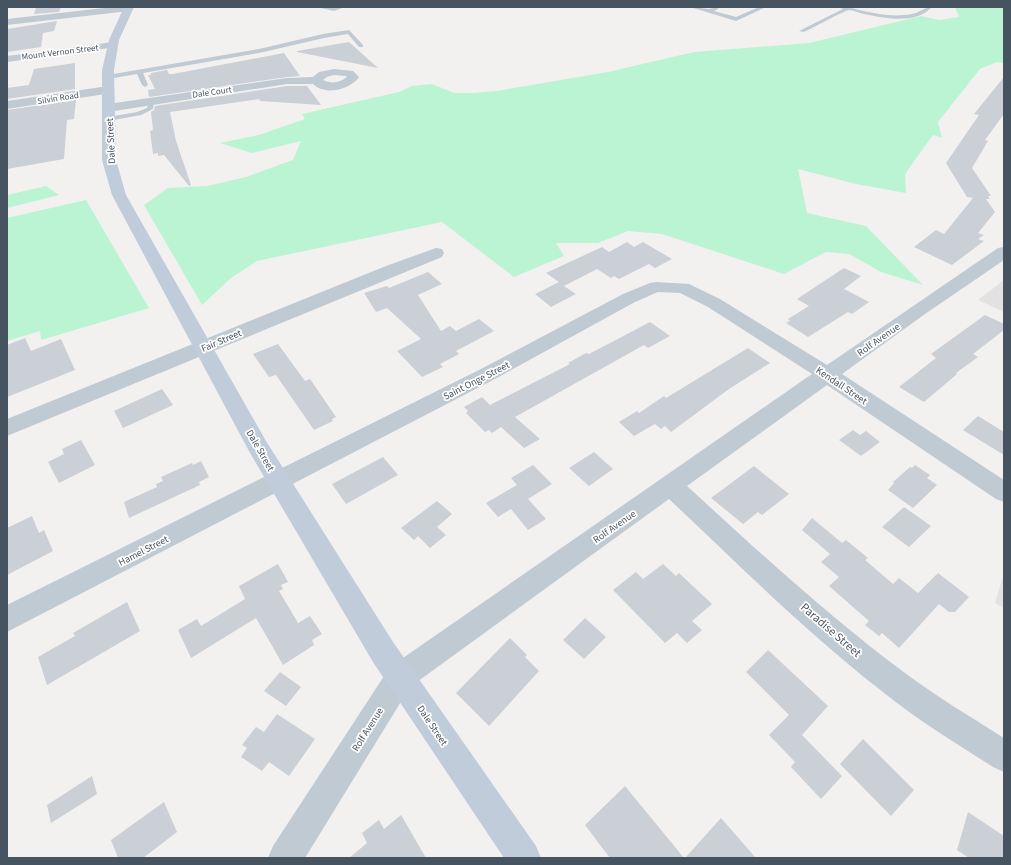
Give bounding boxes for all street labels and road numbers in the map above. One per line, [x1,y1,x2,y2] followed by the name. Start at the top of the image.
[21,41,99,64] street label: Mount Vernon Street
[191,83,233,102] street label: Dale Court
[36,89,80,108] street label: Silvin Road
[103,117,119,164] street label: Dale Street
[854,320,903,360] street label: Rolf Avenue
[199,326,244,356] street label: Fair Street
[441,358,513,404] street label: Saint Onge Street
[813,364,870,408] street label: Kendall Street
[243,427,278,474] street label: Dale Street
[590,507,639,547] street label: Rolf Avenue
[116,532,171,569] street label: Hamel Street
[797,599,865,662] street label: Paradise Street
[414,703,451,749] street label: Dale Street
[349,705,387,754] street label: Rolf Avenue

